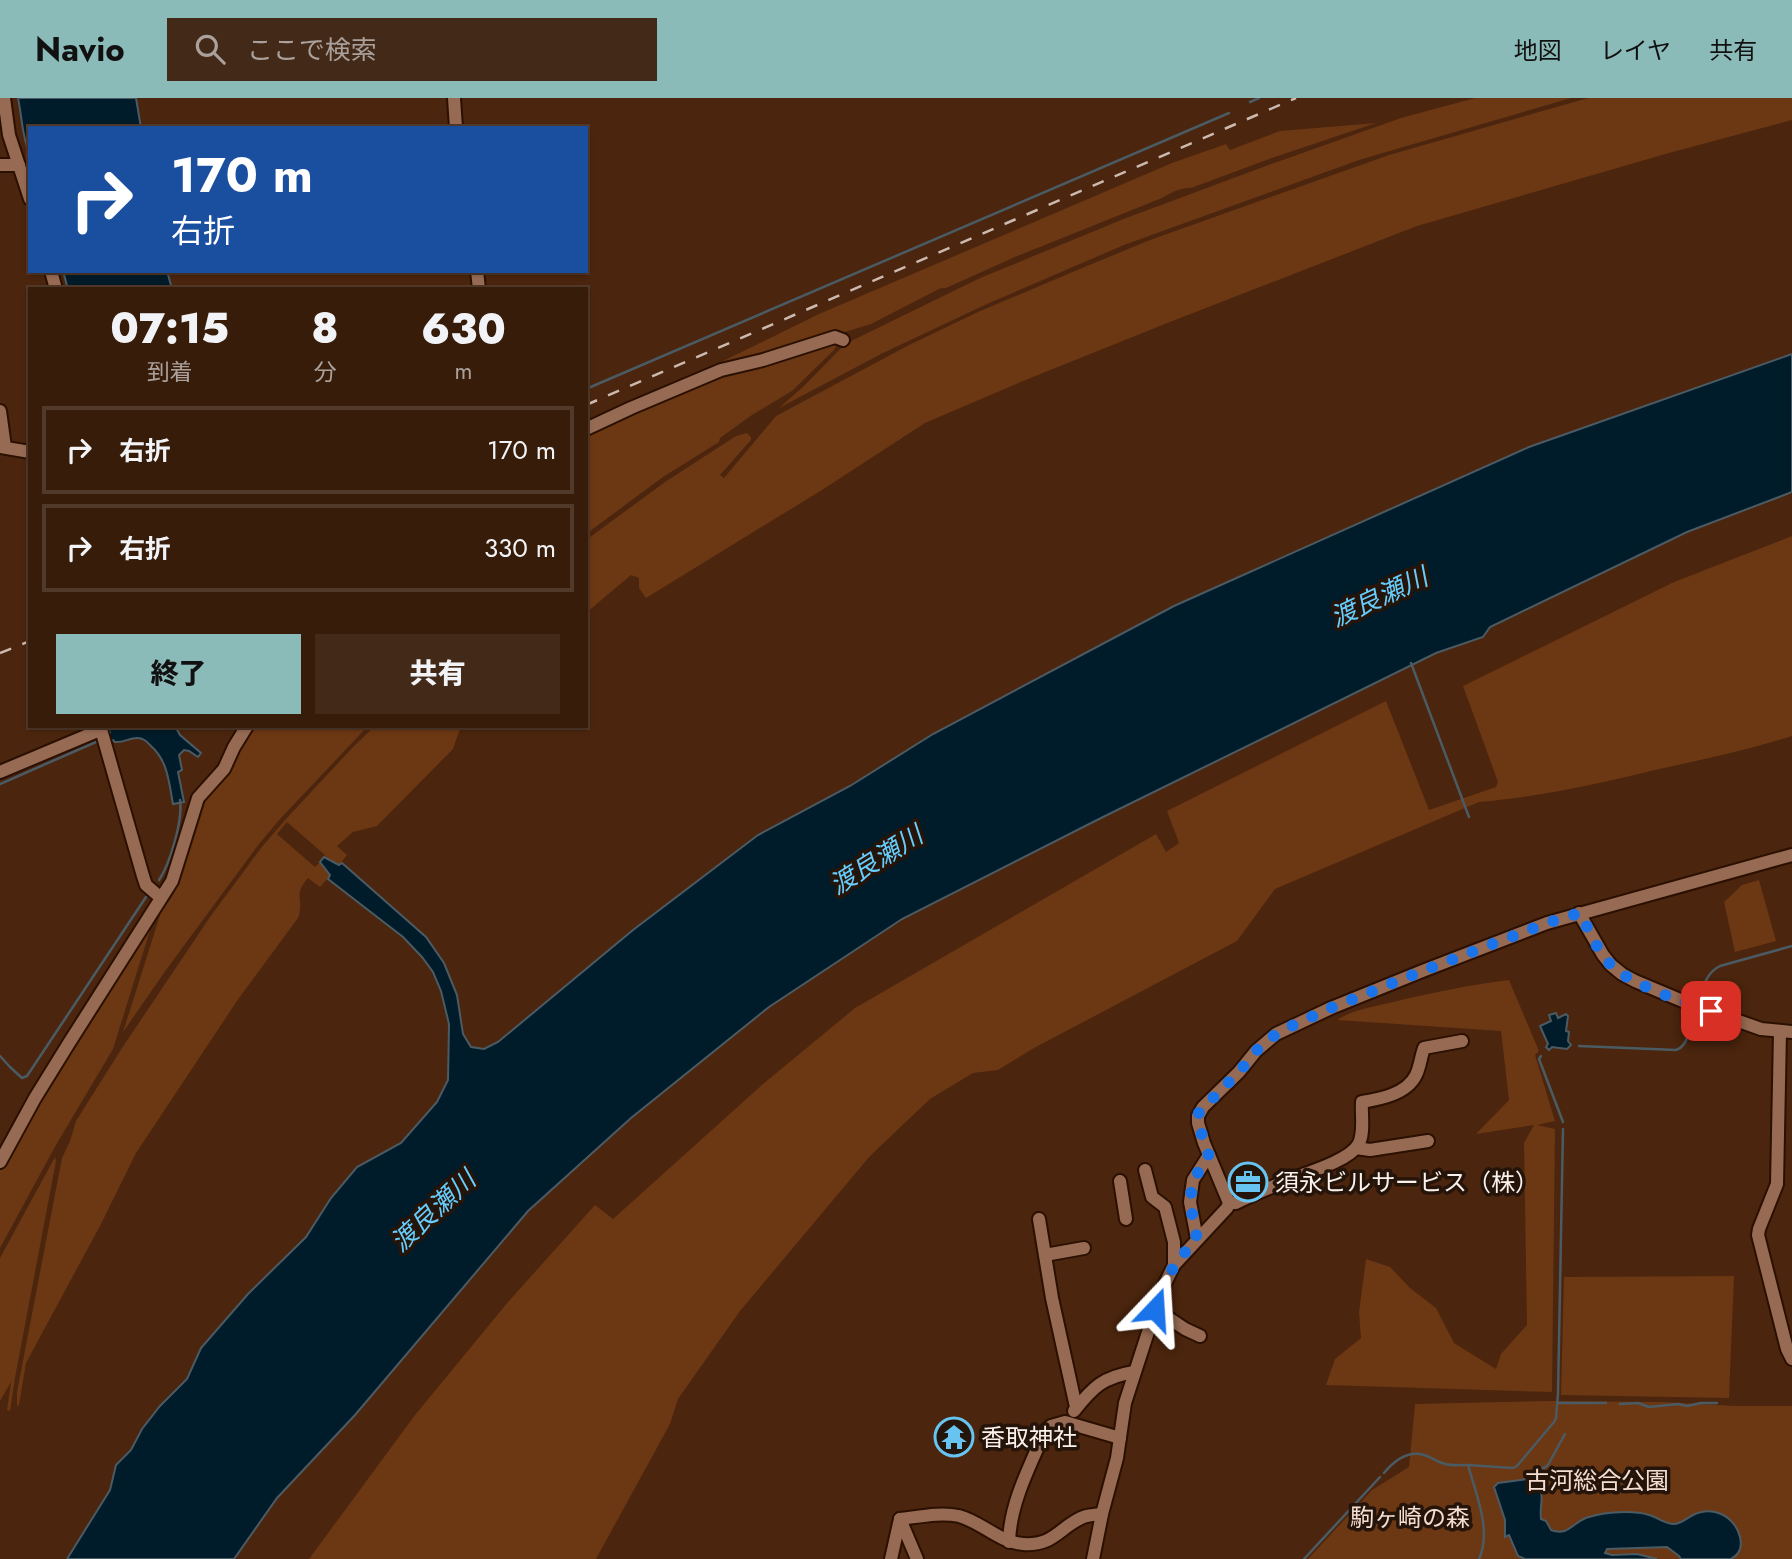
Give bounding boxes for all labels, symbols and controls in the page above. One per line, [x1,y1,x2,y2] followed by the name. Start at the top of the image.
[167,18,657,81] search box
[35,26,125,73] text: Navio
[191,30,229,68] icon: search
[247,31,377,69] text: ここで検索
[1514,33,1562,68] text: 地図
[1600,33,1671,68] text: レイヤ
[1709,33,1757,68] text: 共有
[171,140,313,210] text: 170 m
[56,154,147,245] icon: right
[171,208,235,254] text: 右折
[110,298,229,359] text: 07:15
[311,298,339,359] text: 8
[421,299,506,360] text: 630
[454,354,472,388] text: m
[147,355,193,389] text: 到着
[314,355,337,389] text: 分
[60,431,98,469] icon: right
[487,431,556,469] text: 170 m
[119,432,171,470] text: 右折
[60,529,98,567] icon: right
[484,529,556,567] text: 330 m
[119,530,171,568] text: 右折
[1324,557,1437,636] water label: 渡良瀬川
[56,634,301,714] button: 終了
[315,634,560,714] button: 共有
[822,815,933,904] water label: 渡良瀬川
[1681,981,1741,1041] pin
[1692,992,1730,1030] icon: arrive
[382,1160,486,1260] water label: 渡良瀬川
[1227,1161,1269,1203] office icon: 須永ビルサービス（株）
[1275,1165,1539,1200] place label: 須永ビルサービス（株）
[1118,1272,1192,1346] position arrow
[933,1416,975,1458] temple icon: 香取神社
[981,1420,1077,1455] place label: 香取神社
[1525,1463,1669,1498] park label: 古河総合公園
[1350,1500,1470,1535] park label: 駒ヶ崎の森

